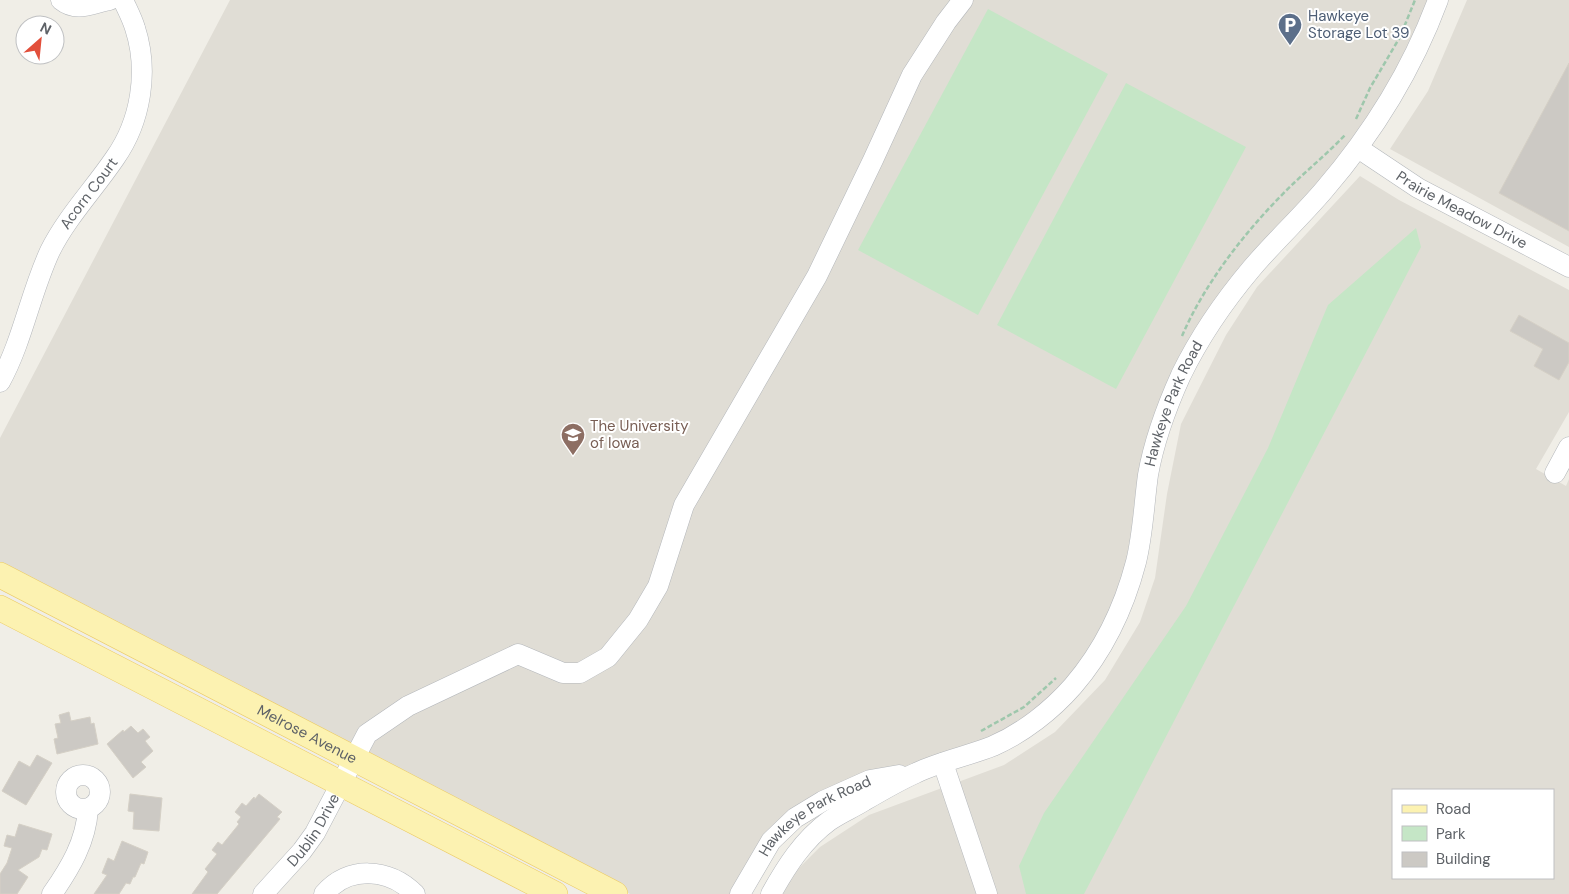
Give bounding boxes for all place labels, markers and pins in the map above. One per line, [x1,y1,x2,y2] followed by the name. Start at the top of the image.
[1308,6,1409,43] place label: Hawkeye Storage Lot 39
[1277,12,1303,46] parking icon: Hawkeye Storage Lot 39
[590,416,689,453] place label: The University of Iowa
[560,422,586,456] school or university icon: The University of Iowa

